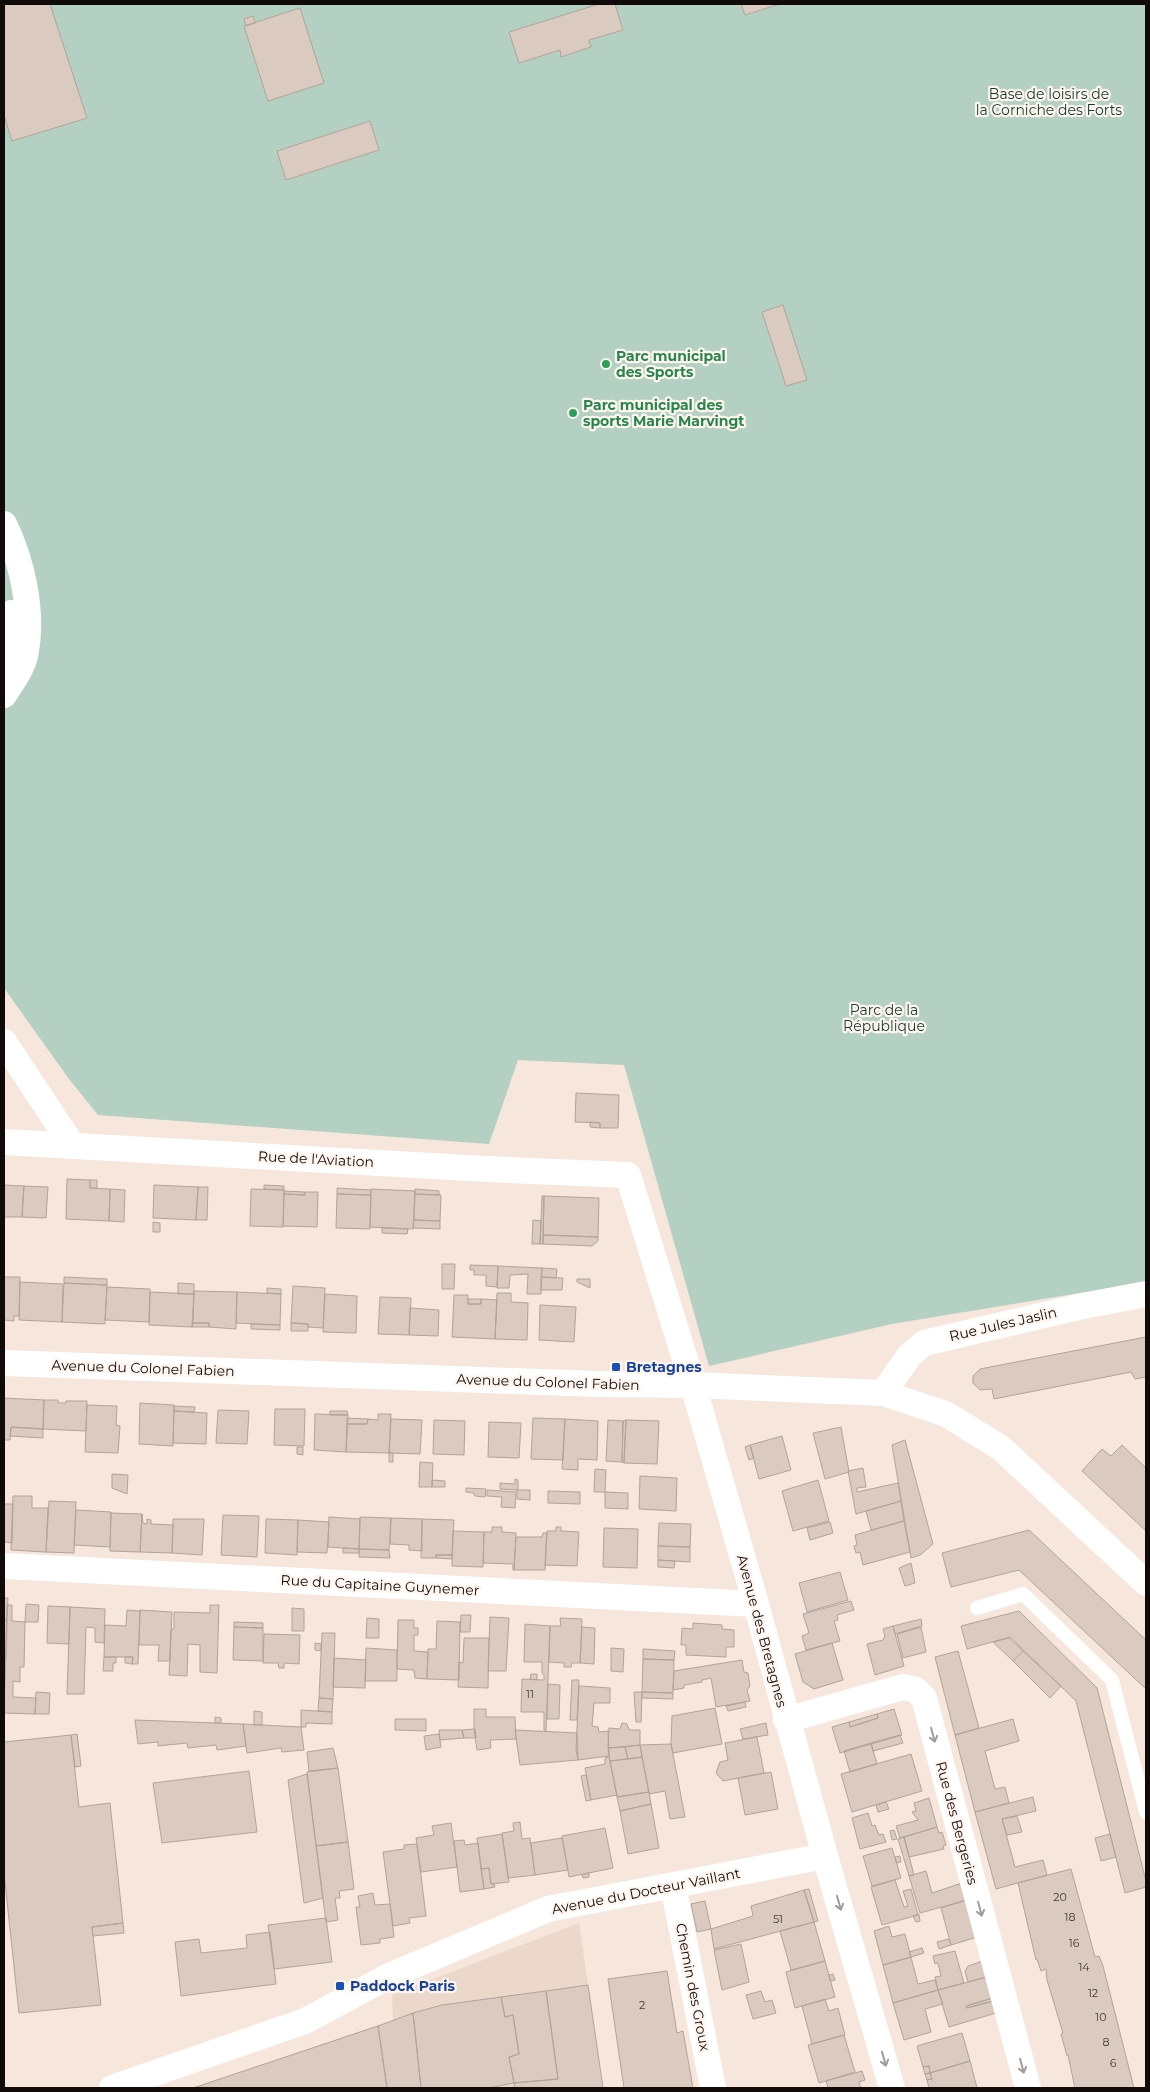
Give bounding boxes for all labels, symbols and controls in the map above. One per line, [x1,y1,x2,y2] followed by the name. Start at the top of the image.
[976,85,1122,119] park label: Base de loisirs de la Corniche des Forts
[616,347,726,381] place label: Parc municipal des Sports
[600,358,612,370] marker: Parc municipal des Sports
[583,396,744,430] place label: Parc municipal des sports Marie Marvingt
[567,407,579,419] marker: Parc municipal des sports Marie Marvingt
[843,1001,925,1035] park label: Parc de la République
[257,1147,375,1171] street label: Rue de l'Aviation
[947,1303,1059,1345] street label: Rue Jules Jaslin
[51,1356,235,1380] street label: Avenue du Colonel Fabien
[626,1358,702,1376] place label: Bretagnes
[610,1361,622,1373] marker: Bretagnes
[456,1370,640,1394] street label: Avenue du Colonel Fabien
[733,1553,791,1710] street label: Avenue des Bretagnes
[280,1571,480,1599] street label: Rue du Capitaine Guynemer
[526,1687,534,1701] house number: 11
[929,1726,939,1742] one-way arrow
[932,1759,982,1887] street label: Rue des Bergeries
[550,1864,742,1918] street label: Avenue du Docteur Vaillant
[1053,1890,1067,1904] house number: 20
[835,1894,844,1910] one-way arrow
[976,1900,985,1916] one-way arrow
[1065,1910,1076,1924] house number: 18
[773,1912,783,1926] house number: 51
[672,1921,714,2053] street label: Chemin des Groux
[1069,1936,1080,1950] house number: 16
[1078,1960,1090,1974] house number: 14
[350,1977,456,1995] place label: Paddock Paris
[334,1980,346,1992] marker: Paddock Paris
[1088,1986,1098,2000] house number: 12
[639,1998,645,2012] house number: 2
[1095,2010,1107,2024] house number: 10
[1102,2035,1110,2049] house number: 8
[879,2051,889,2067] one-way arrow
[1110,2056,1117,2070] house number: 6
[1018,2057,1027,2073] one-way arrow

